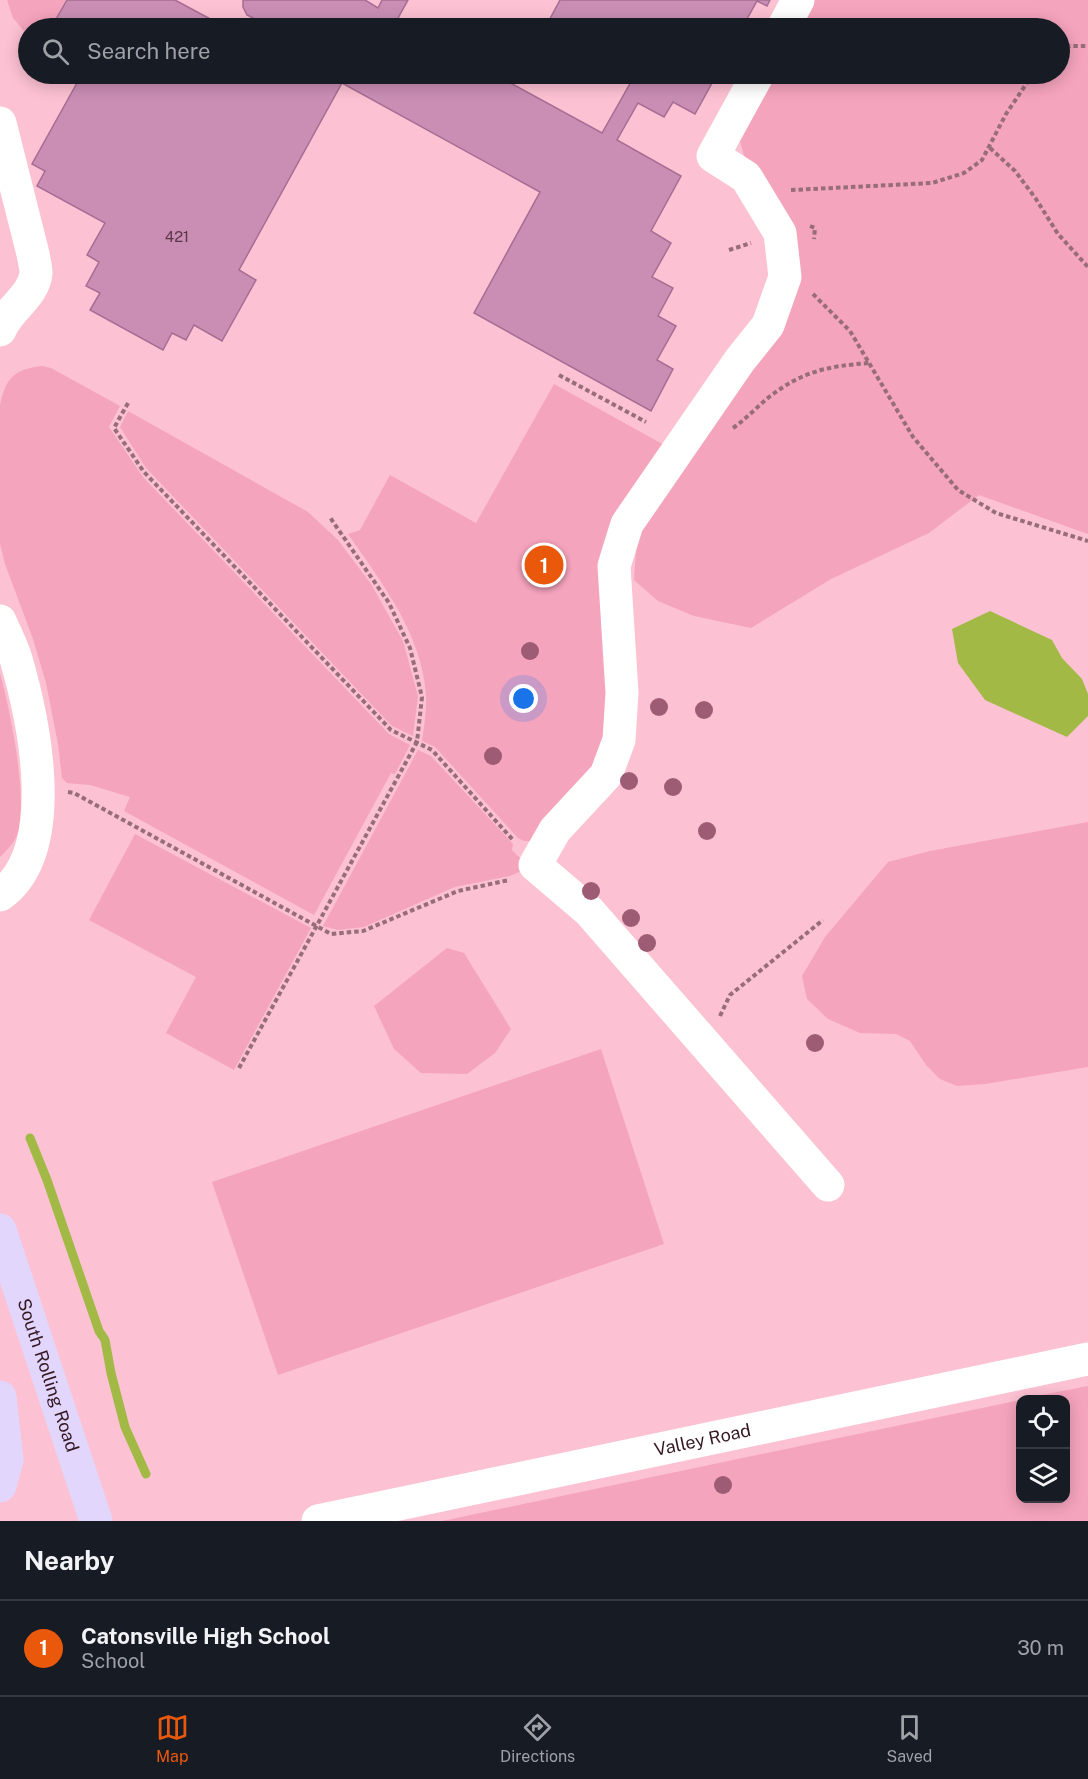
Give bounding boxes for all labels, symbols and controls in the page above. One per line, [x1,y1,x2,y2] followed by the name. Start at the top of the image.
[18,18,1070,84] search box
[39,35,72,68] icon: search
[87,38,211,64] text: Search here
[165,228,189,245] house number: 421
[524,542,564,588] pin: 1
[509,684,538,713] your location
[13,1296,83,1455] street label: South Rolling Road
[1016,1395,1070,1503] map controls
[1016,1395,1070,1449] button: locate
[652,1419,753,1460] street label: Valley Road
[1016,1449,1070,1503] button: layers
[24,1545,114,1576] text: Nearby
[81,1623,330,1649] text: Catonsville High School
[39,1636,48,1660] text: 1
[1017,1636,1064,1660] text: 30 m
[81,1649,145,1673] text: School
[156,1711,189,1766] tab: Map
[500,1711,575,1766] tab: Directions
[887,1711,932,1766] tab: Saved

